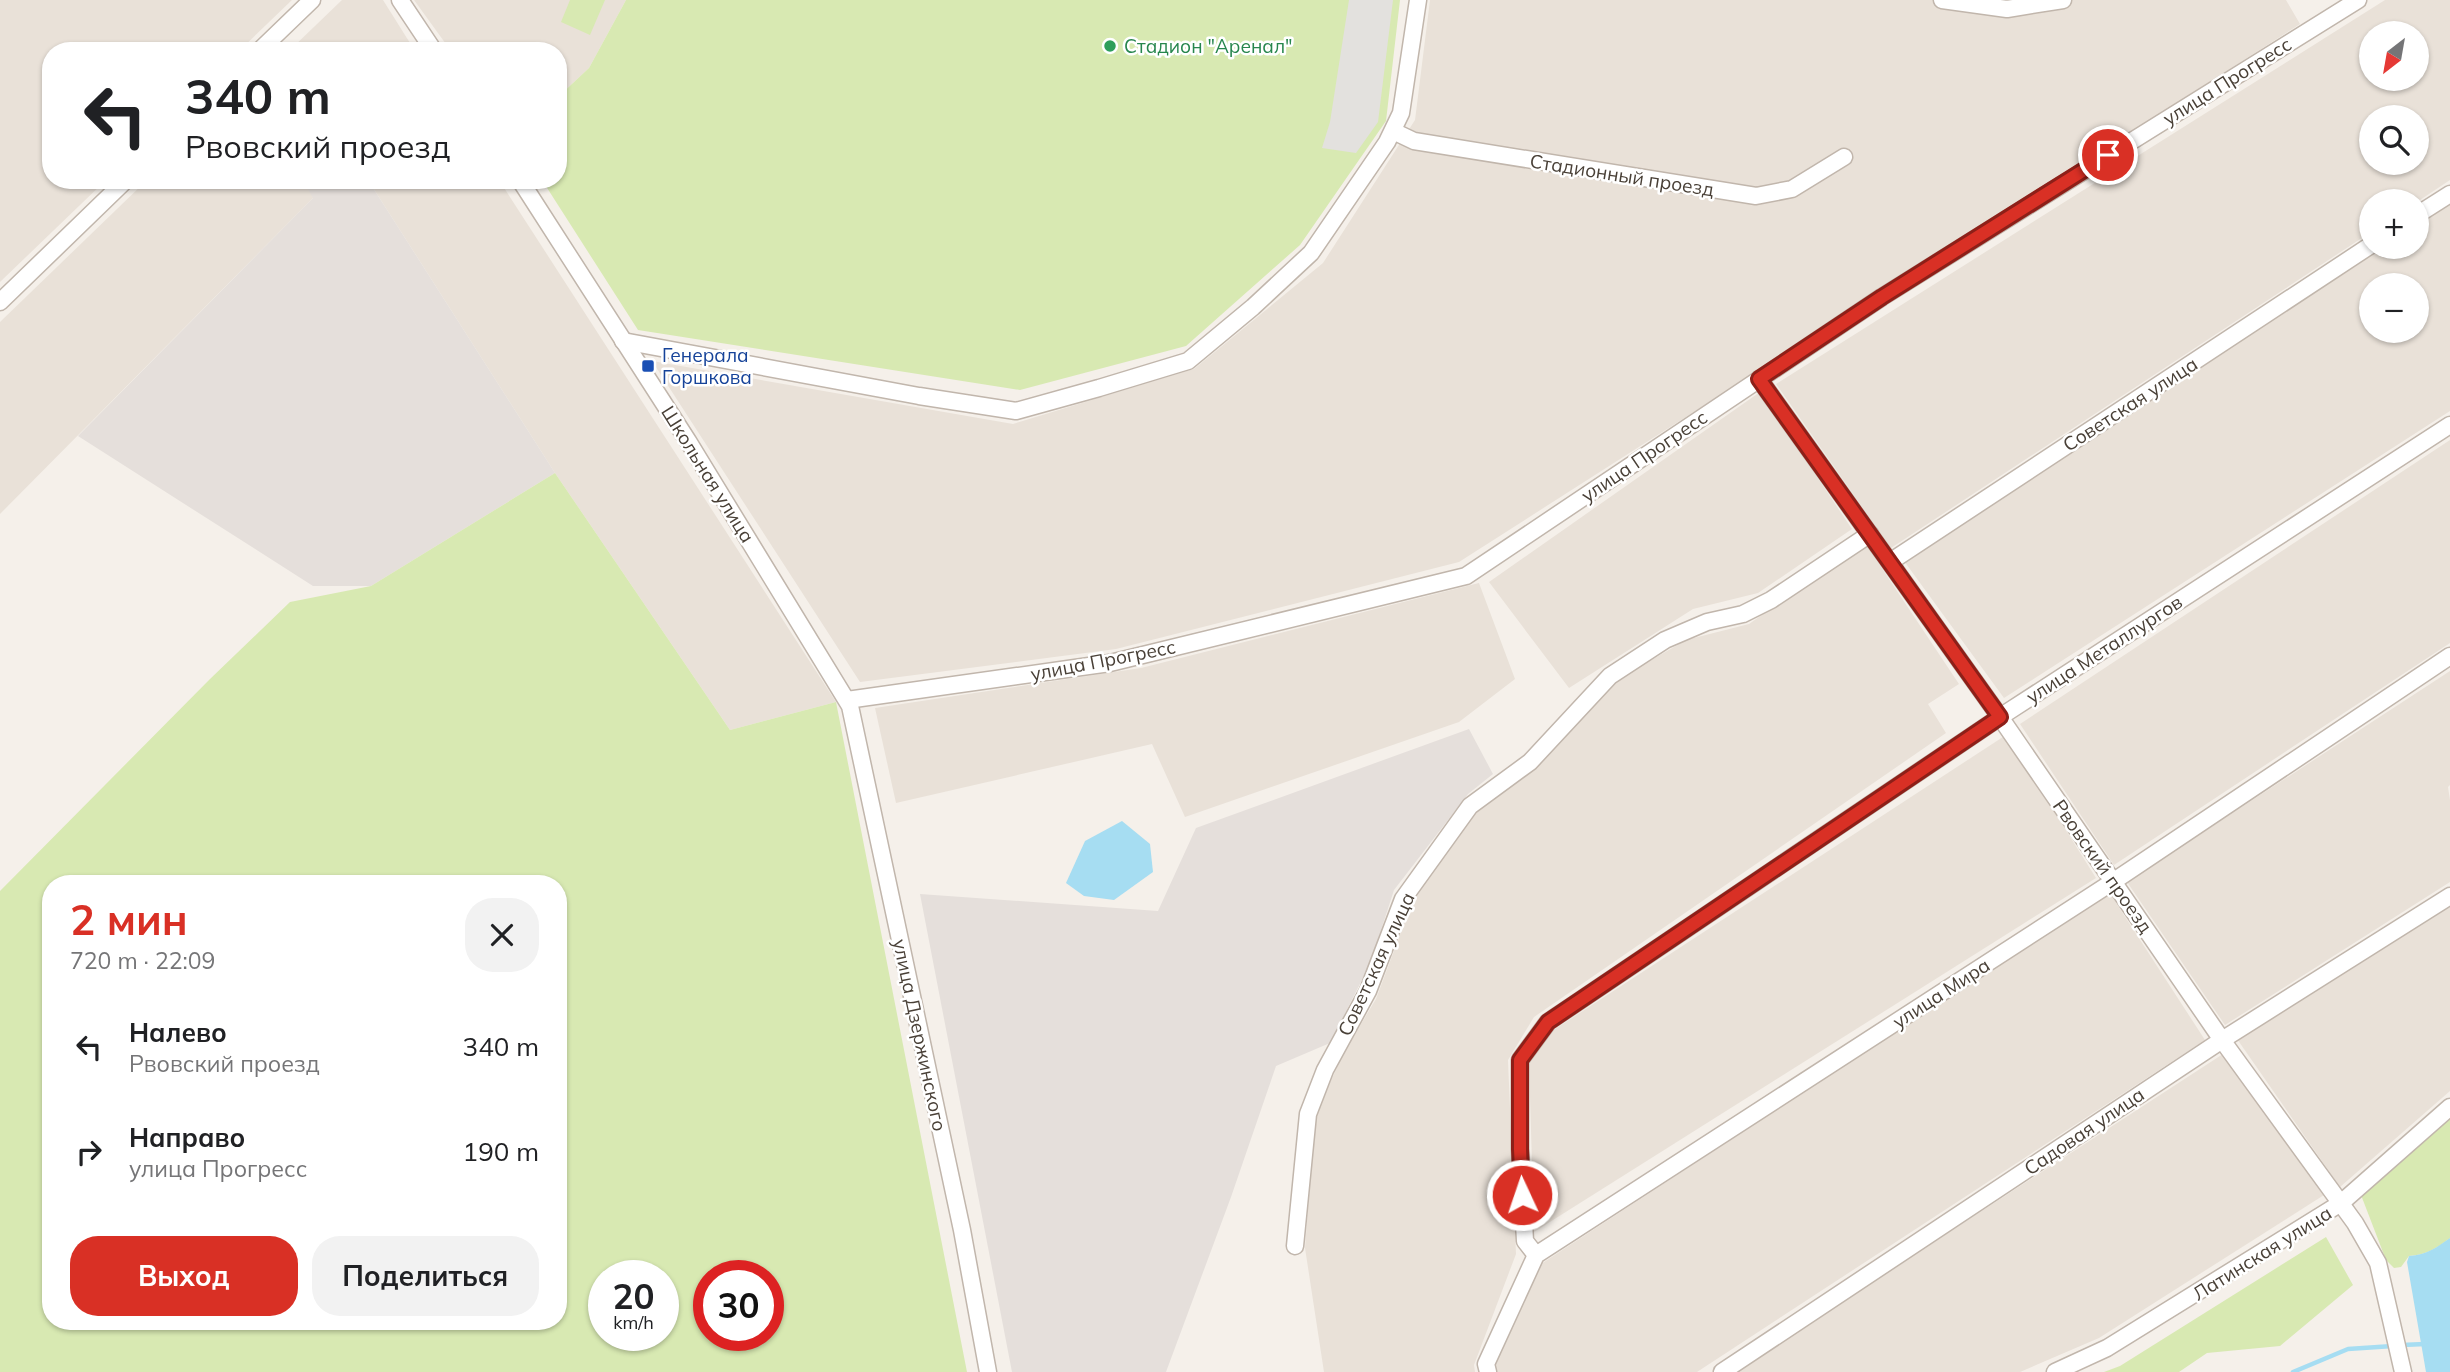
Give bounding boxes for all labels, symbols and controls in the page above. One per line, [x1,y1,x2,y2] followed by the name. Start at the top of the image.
[2359,21,2429,91] north arrow
[2359,21,2429,343] map controls
[2158,32,2296,130] street label: улица Прогресс
[1124,34,1293,58] place label: Стадион "Аренал"
[1102,38,1118,54] marker: Стадион "Аренал"
[185,65,331,126] text: 340 m
[70,70,161,161] icon: left
[2359,105,2429,175] button: search
[2078,125,2138,185] pin
[185,126,451,166] text: Рвовский проезд
[2089,136,2127,174] icon: arrive
[1528,149,1716,201] street label: Стадионный проезд
[2359,189,2429,259] button: +
[2359,273,2429,343] button: −
[662,343,752,389] place label: Генерала Горшкова
[2058,352,2202,456] street label: Советская улица
[640,358,656,374] marker: Генерала Горшкова
[656,401,760,547] street label: Школьная улица
[1576,405,1712,507] street label: улица Прогресс
[2021,589,2187,709] street label: улица Металлургов
[1028,634,1178,686] street label: улица Прогресс
[2048,795,2158,938] street label: Рвовский проезд
[1332,888,1420,1040] street label: Советская улица
[70,893,188,946] text: 2 мин
[465,898,539,972] button: close
[888,937,952,1133] street label: улица Дзержинского
[70,946,215,975] text: 720 m · 22:09
[1888,953,1994,1033] street label: улица Мира
[129,1016,227,1049] text: Налево
[70,1028,108,1066] icon: left
[463,1030,539,1063] text: 340 m
[129,1049,320,1078] text: Рвовский проезд
[2019,1082,2149,1180] street label: Садовая улица
[129,1121,245,1154] text: Направо
[70,1133,108,1171] icon: right
[463,1135,539,1168] text: 190 m
[129,1154,307,1183] text: улица Прогресс
[1485,1158,1559,1232] position arrow
[2188,1201,2336,1305] street label: Латинская улица
[70,1236,298,1316] button: Выход
[312,1236,539,1316] button: Поделиться
[693,1260,784,1351] speed limit sign: 30
[612,1274,655,1318] text: 20
[613,1311,654,1334] text: km/h

